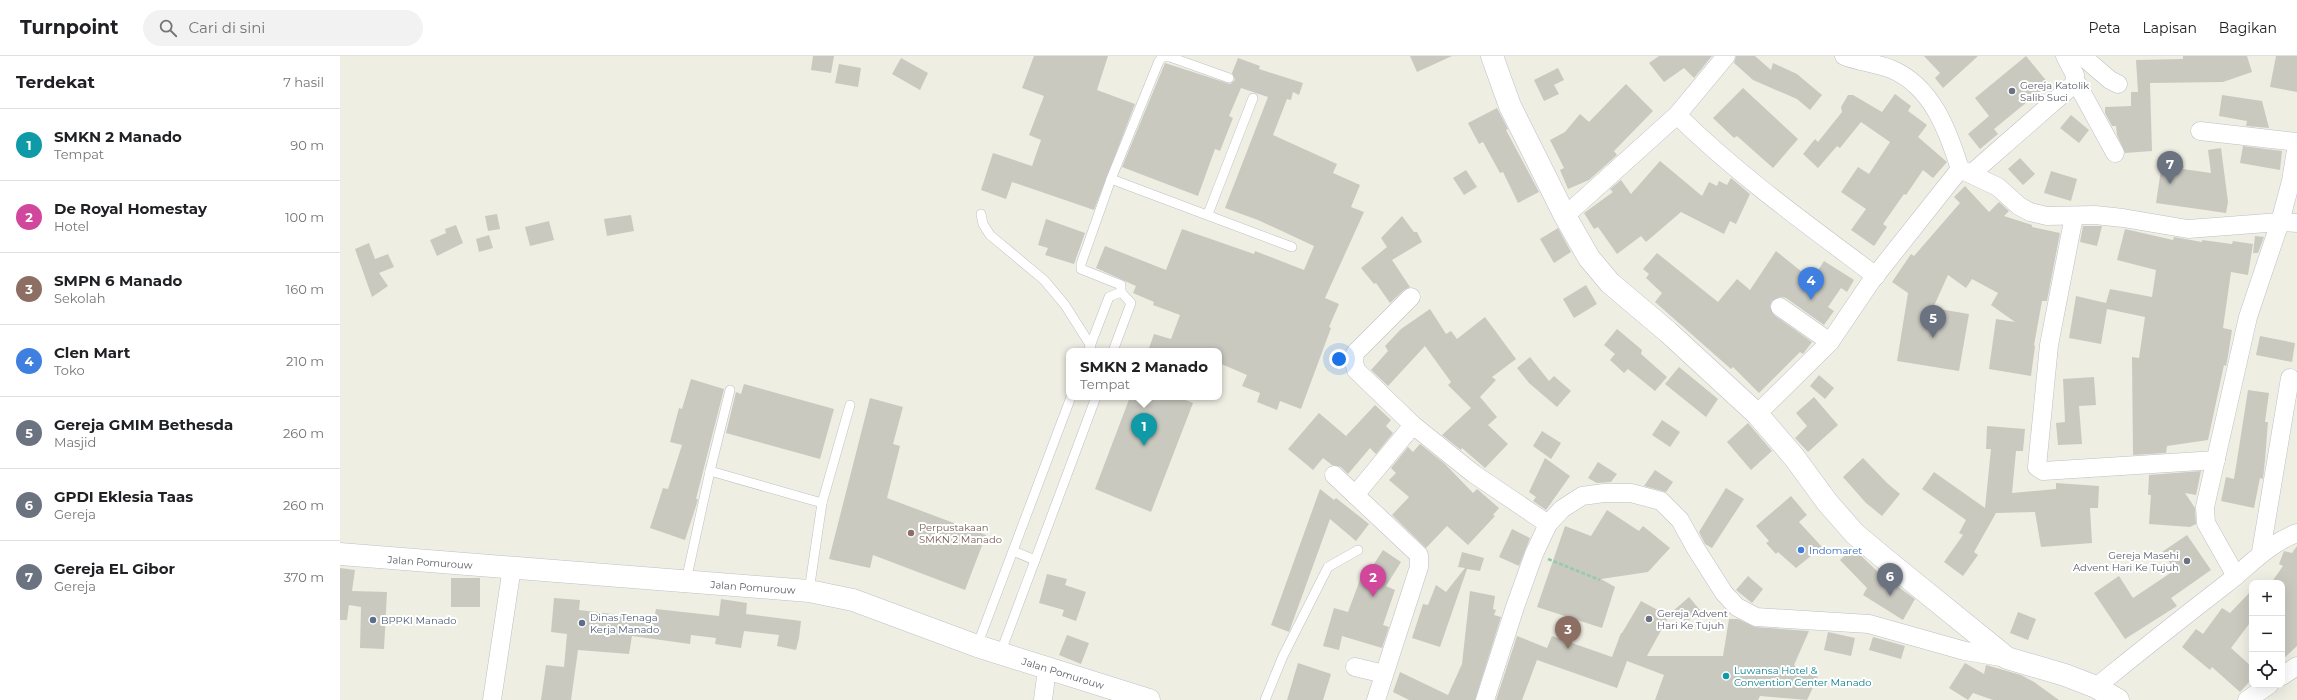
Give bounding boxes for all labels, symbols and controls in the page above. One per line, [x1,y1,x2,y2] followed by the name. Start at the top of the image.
[143,10,423,46] search box
[20,16,119,39] text: Turnpoint
[157,17,179,39] icon: search
[189,18,265,37] text: Cari di sini
[2089,19,2121,37] text: Peta
[2143,19,2197,37] text: Lapisan
[2219,19,2277,37] text: Bagikan
[16,72,95,92] text: Terdekat
[283,74,324,90] text: 7 hasil
[2020,79,2089,104] place label: Gereja Katolik Salib Suci
[2007,86,2017,96] marker: Gereja Katolik Salib Suci
[54,127,182,146] text: SMKN 2 Manado
[26,137,32,153] text: 1
[290,137,324,153] text: 90 m
[54,146,104,162] text: Tempat
[2157,151,2183,184] pin: 7
[54,199,207,218] text: De Royal Homestay
[25,209,33,225] text: 2
[285,209,324,225] text: 100 m
[54,218,89,234] text: Hotel
[1798,267,1824,300] pin: 4
[54,271,182,290] text: SMPN 6 Manado
[25,281,33,297] text: 3
[286,281,324,297] text: 160 m
[54,290,105,306] text: Sekolah
[1920,305,1946,338] pin: 5
[54,343,130,362] text: Clen Mart
[1066,348,1222,400] popup
[1329,349,1349,369] your location
[25,353,33,369] text: 4
[286,353,324,369] text: 210 m
[1080,357,1208,376] text: SMKN 2 Manado
[54,362,85,378] text: Toko
[1080,376,1130,392] text: Tempat
[1131,413,1157,446] pin: 1
[54,415,233,434] text: Gereja GMIM Bethesda
[25,425,33,441] text: 5
[283,425,324,441] text: 260 m
[54,434,96,450] text: Masjid
[54,487,193,506] text: GPDI Eklesia Taas
[25,497,33,513] text: 6
[283,497,324,513] text: 260 m
[54,506,96,522] text: Gereja
[919,521,1002,546] place label: Perpustakaan SMKN 2 Manado
[906,528,916,538] marker: Perpustakaan SMKN 2 Manado
[1809,544,1862,557] place label: Indomaret
[1796,545,1806,555] marker: Indomaret
[2073,549,2179,574] place label: Gereja Masehi Advent Hari Ke Tujuh
[386,553,473,572] street label: Jalan Pomurouw
[2182,556,2192,566] marker: Gereja Masehi Advent Hari Ke Tujuh
[54,559,175,578] text: Gereja EL Gibor
[1877,563,1903,596] pin: 6
[1360,564,1386,597] pin: 2
[25,569,33,585] text: 7
[284,569,324,585] text: 370 m
[54,578,96,594] text: Gereja
[709,578,796,597] street label: Jalan Pomurouw
[2249,580,2285,688] map controls
[2249,580,2285,616] button: +
[1657,607,1728,632] place label: Gereja Advent Hari Ke Tujuh
[590,611,659,636] place label: Dinas Tenaga Kerja Manado
[381,614,457,627] place label: BPPKI Manado
[1644,614,1654,624] marker: Gereja Advent Hari Ke Tujuh
[368,615,378,625] marker: BPPKI Manado
[1555,616,1581,649] pin: 3
[2249,616,2285,652] button: −
[577,618,587,628] marker: Dinas Tenaga Kerja Manado
[2249,652,2285,688] button: locate
[1019,655,1106,692] street label: Jalan Pomurouw
[1734,664,1872,689] place label: Luwansa Hotel & Convention Center Manado
[1721,671,1731,681] marker: Luwansa Hotel & Convention Center Manado

